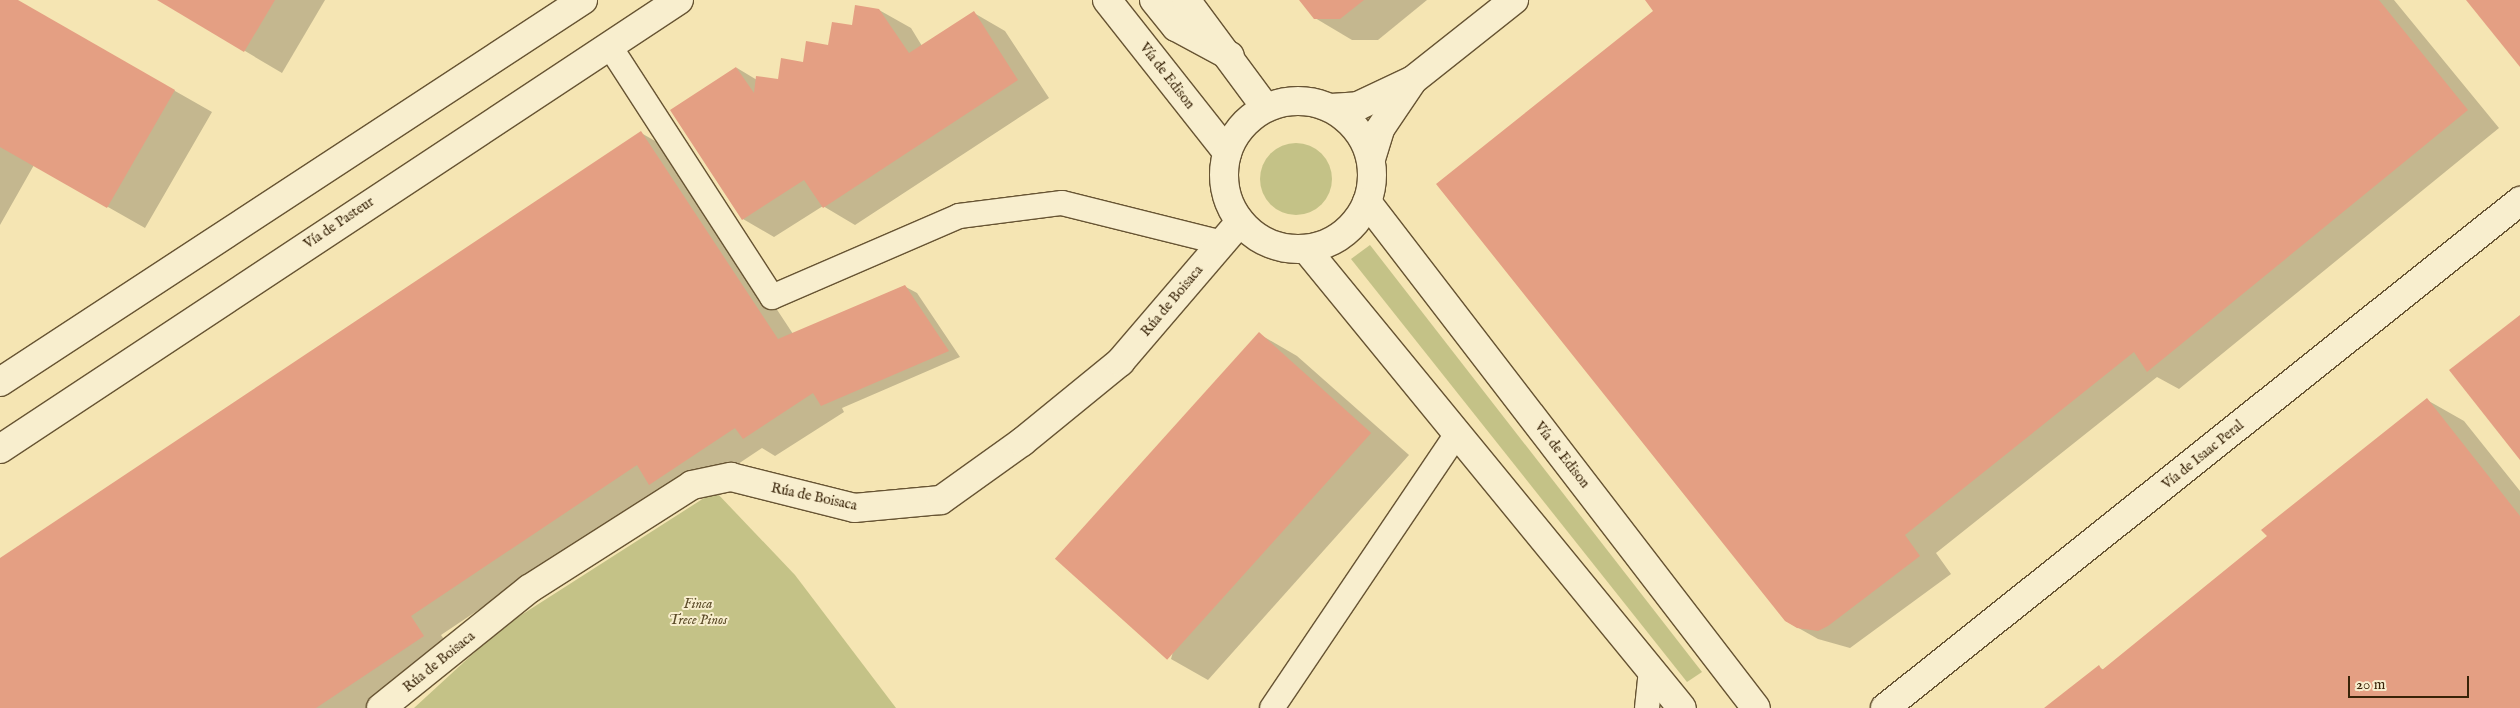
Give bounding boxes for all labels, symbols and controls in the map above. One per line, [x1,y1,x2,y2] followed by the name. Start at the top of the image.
[1136,40,1198,112] street label: Vía de Edison
[301,193,377,253] street label: Vía de Pasteur
[1137,262,1207,340] street label: Rúa de Boisaca
[2159,417,2247,493] street label: Vía de Isaac Peral
[1531,419,1593,491] street label: Vía de Edison
[769,480,859,514] street label: Rúa de Boisaca
[669,596,727,628] park label: Finca Trece Pinos
[400,628,478,696] street label: Rúa de Boisaca
[2350,666,2471,698] scale bar
[2356,675,2385,694] text: 20 m

